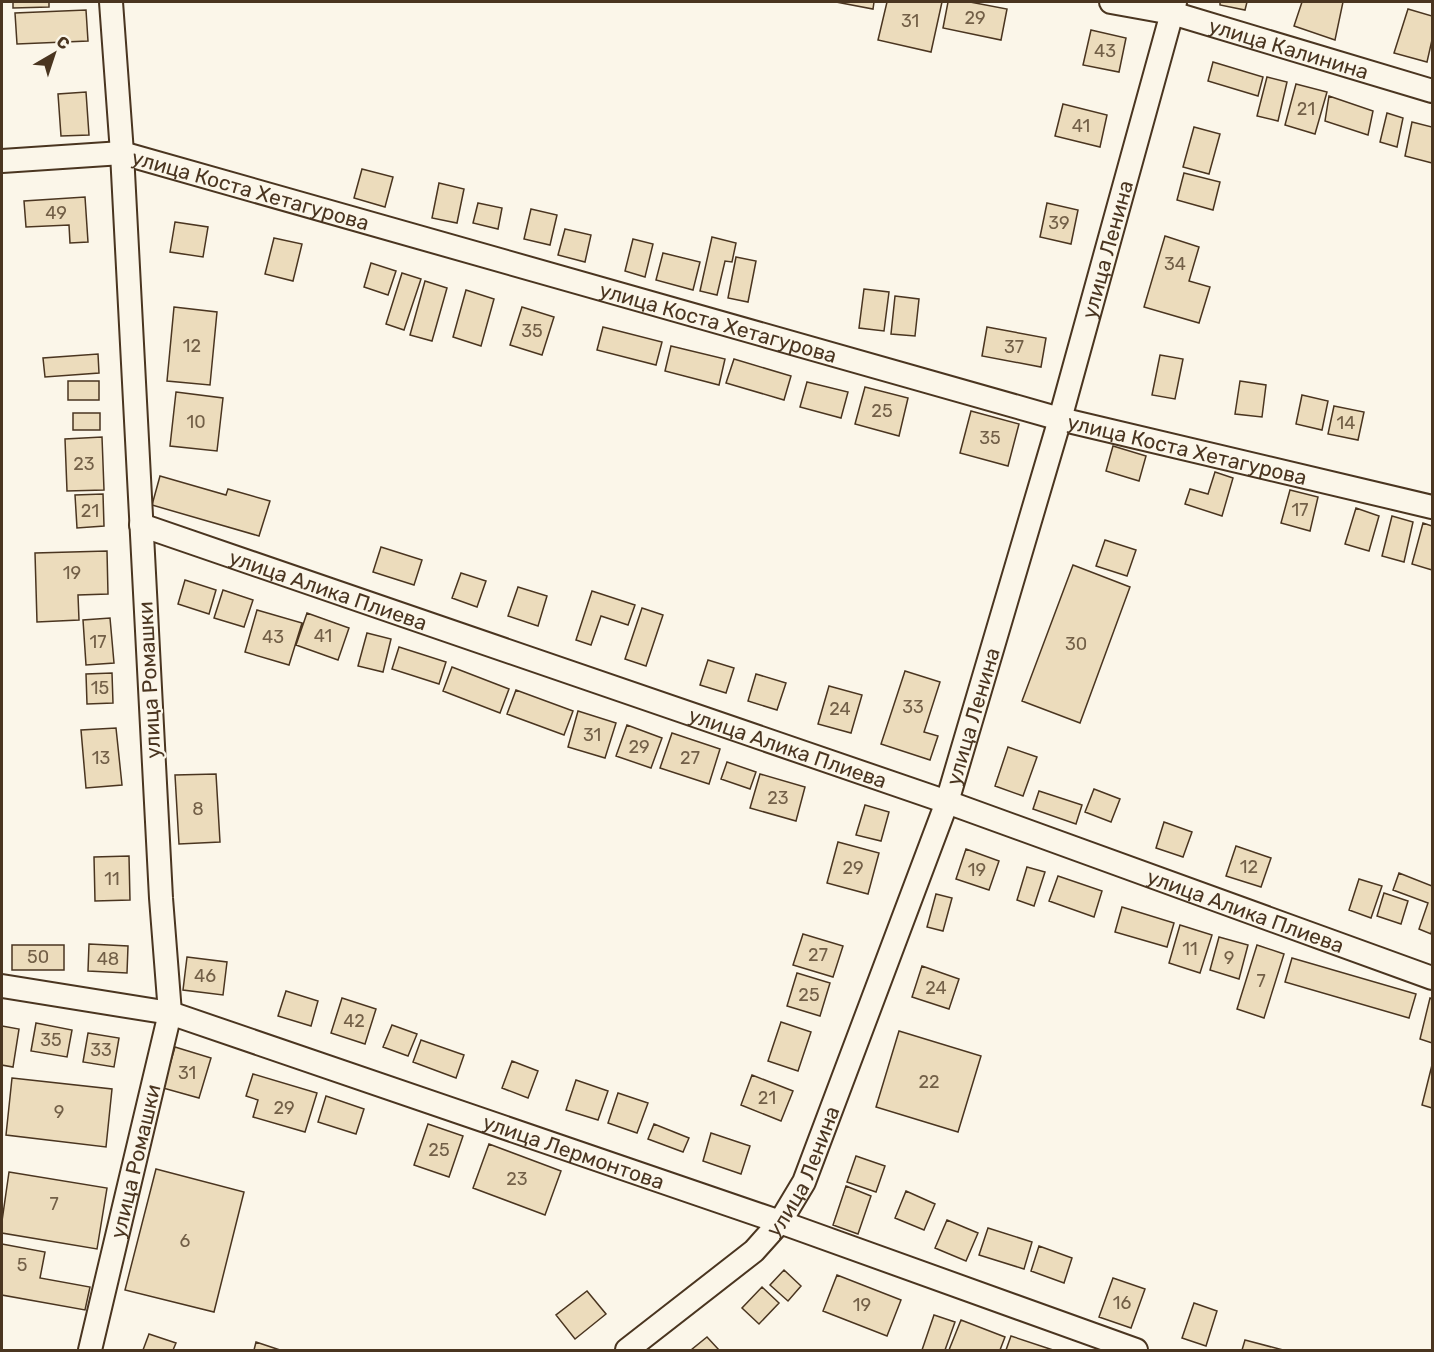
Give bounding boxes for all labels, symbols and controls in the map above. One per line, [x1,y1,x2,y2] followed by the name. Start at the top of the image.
[964,7,986,29] house number: 29
[901,10,919,32] house number: 31
[1206,12,1372,84] street label: улица Калинина
[24,24,84,84] north arrow
[53,32,73,54] text: С
[1094,40,1116,62] house number: 43
[1297,98,1315,120] house number: 21
[1072,115,1090,137] house number: 41
[129,144,372,235] street label: улица Коста Хетагурова
[1076,177,1138,321] street label: улица Ленина
[45,202,67,224] house number: 49
[1048,212,1070,234] house number: 39
[1164,253,1186,275] house number: 34
[597,277,840,368] street label: улица Коста Хетагурова
[521,320,543,342] house number: 35
[183,335,201,357] house number: 12
[1004,336,1024,358] house number: 37
[871,400,893,422] house number: 25
[1065,409,1310,490] street label: улица Коста Хетагурова
[186,411,206,433] house number: 10
[1337,412,1355,434] house number: 14
[979,427,1001,449] house number: 35
[73,453,95,475] house number: 23
[1292,499,1308,521] house number: 17
[81,500,99,522] house number: 21
[226,544,431,635] street label: улица Алика Плиева
[63,562,81,584] house number: 19
[132,601,166,759] street label: улица Ромашки
[314,625,332,647] house number: 41
[262,626,284,648] house number: 43
[90,631,106,653] house number: 17
[1065,633,1087,655] house number: 30
[940,645,1004,788] street label: улица Ленина
[91,677,109,699] house number: 15
[902,696,924,718] house number: 33
[829,698,851,720] house number: 24
[686,702,890,793] street label: улица Алика Плиева
[583,724,601,746] house number: 31
[628,736,650,758] house number: 29
[92,747,110,769] house number: 13
[680,747,700,769] house number: 27
[767,787,789,809] house number: 23
[192,798,204,820] house number: 8
[1240,856,1258,878] house number: 12
[842,857,864,879] house number: 29
[968,859,986,881] house number: 19
[1144,863,1348,958] street label: улица Алика Плиева
[104,868,120,890] house number: 11
[1182,938,1198,960] house number: 11
[808,944,828,966] house number: 27
[27,946,49,968] house number: 50
[1224,947,1234,969] house number: 9
[97,948,119,970] house number: 48
[194,965,216,987] house number: 46
[1256,970,1266,992] house number: 7
[925,977,947,999] house number: 24
[798,984,820,1006] house number: 25
[343,1010,365,1032] house number: 42
[40,1029,62,1051] house number: 35
[90,1039,112,1061] house number: 33
[178,1062,196,1084] house number: 31
[918,1071,940,1093] house number: 22
[104,1082,165,1241] street label: улица Ромашки
[758,1087,776,1109] house number: 21
[273,1097,295,1119] house number: 29
[54,1101,64,1123] house number: 9
[761,1102,844,1242] street label: улица Ленина
[480,1109,668,1194] street label: улица Лермонтова
[428,1139,450,1161] house number: 25
[506,1168,528,1190] house number: 23
[49,1193,59,1215] house number: 7
[180,1230,191,1252] house number: 6
[17,1254,27,1276] house number: 5
[1113,1292,1131,1314] house number: 16
[853,1294,871,1316] house number: 19

